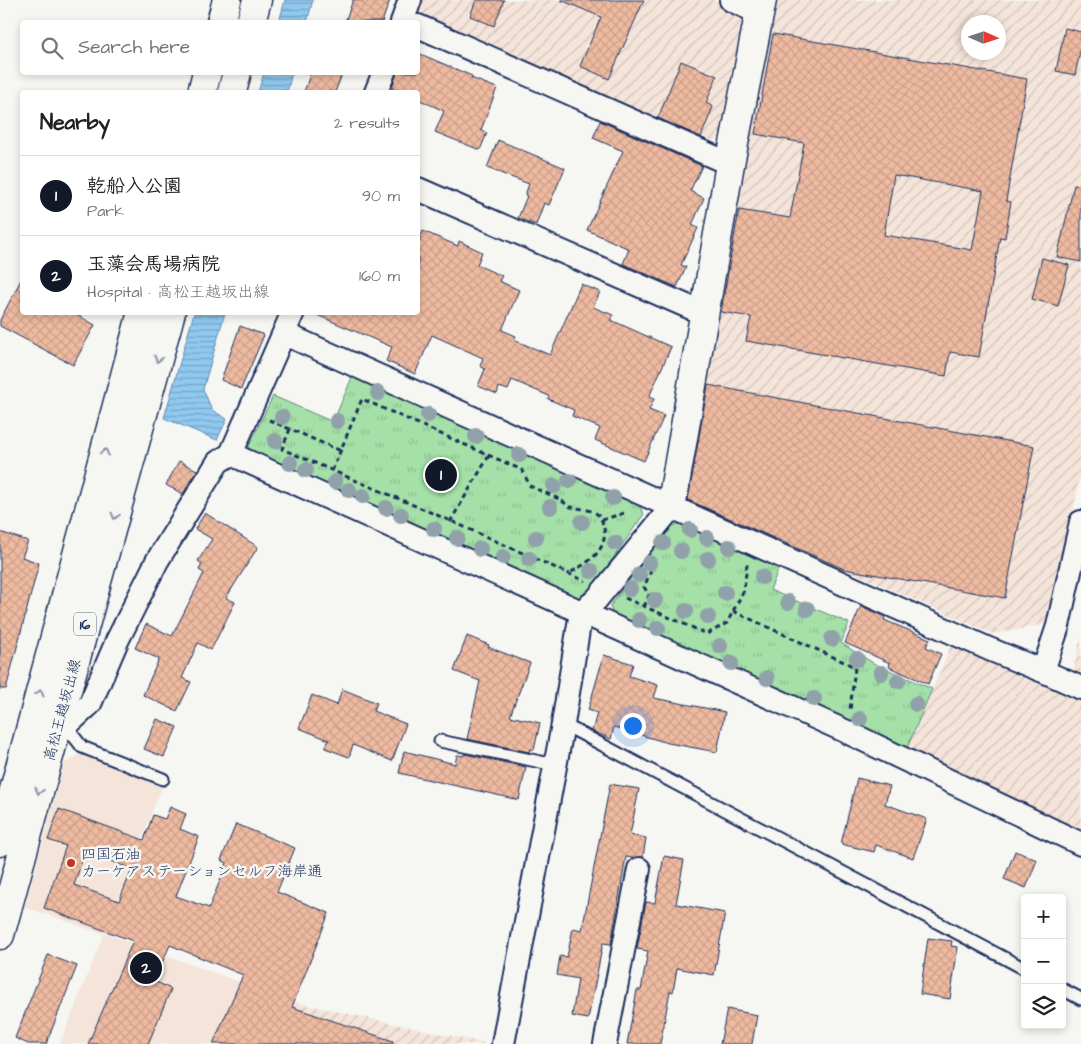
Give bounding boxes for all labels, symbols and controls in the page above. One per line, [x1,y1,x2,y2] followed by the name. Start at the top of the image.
[961,15,1006,60] north arrow
[20,20,420,75] search box
[38,34,66,62] icon: search
[78,34,190,61] text: Search here
[40,108,110,137] text: Nearby
[334,112,400,134] text: 2 results
[87,173,182,200] text: 乾船入公園
[55,185,57,207] text: 1
[362,185,400,207] text: 90 m
[87,200,124,222] text: Park
[87,251,220,278] text: 玉藻会馬場病院
[51,265,61,287] text: 2
[359,265,400,287] text: 160 m
[87,281,269,303] text: Hospital · 高松王越坂出線
[153,355,164,364] one-way arrow
[99,447,110,456] one-way arrow
[425,456,457,494] pin: 1
[110,512,121,521] one-way arrow
[74,612,96,636] road number: 16
[39,657,86,764] street label: 高松王越坂出線
[34,689,45,698] one-way arrow
[620,713,646,739] your location
[35,786,45,795] one-way arrow
[81,844,323,882] place label: 四国石油 カーケアステーションセルフ海岸通
[65,857,77,869] marker: 四国石油 カーケアステーションセルフ海岸通
[1021,894,1066,1029] map controls
[1021,894,1066,939] button: +
[1021,939,1066,984] button: −
[130,949,162,987] pin: 2
[1021,984,1066,1029] button: layers

